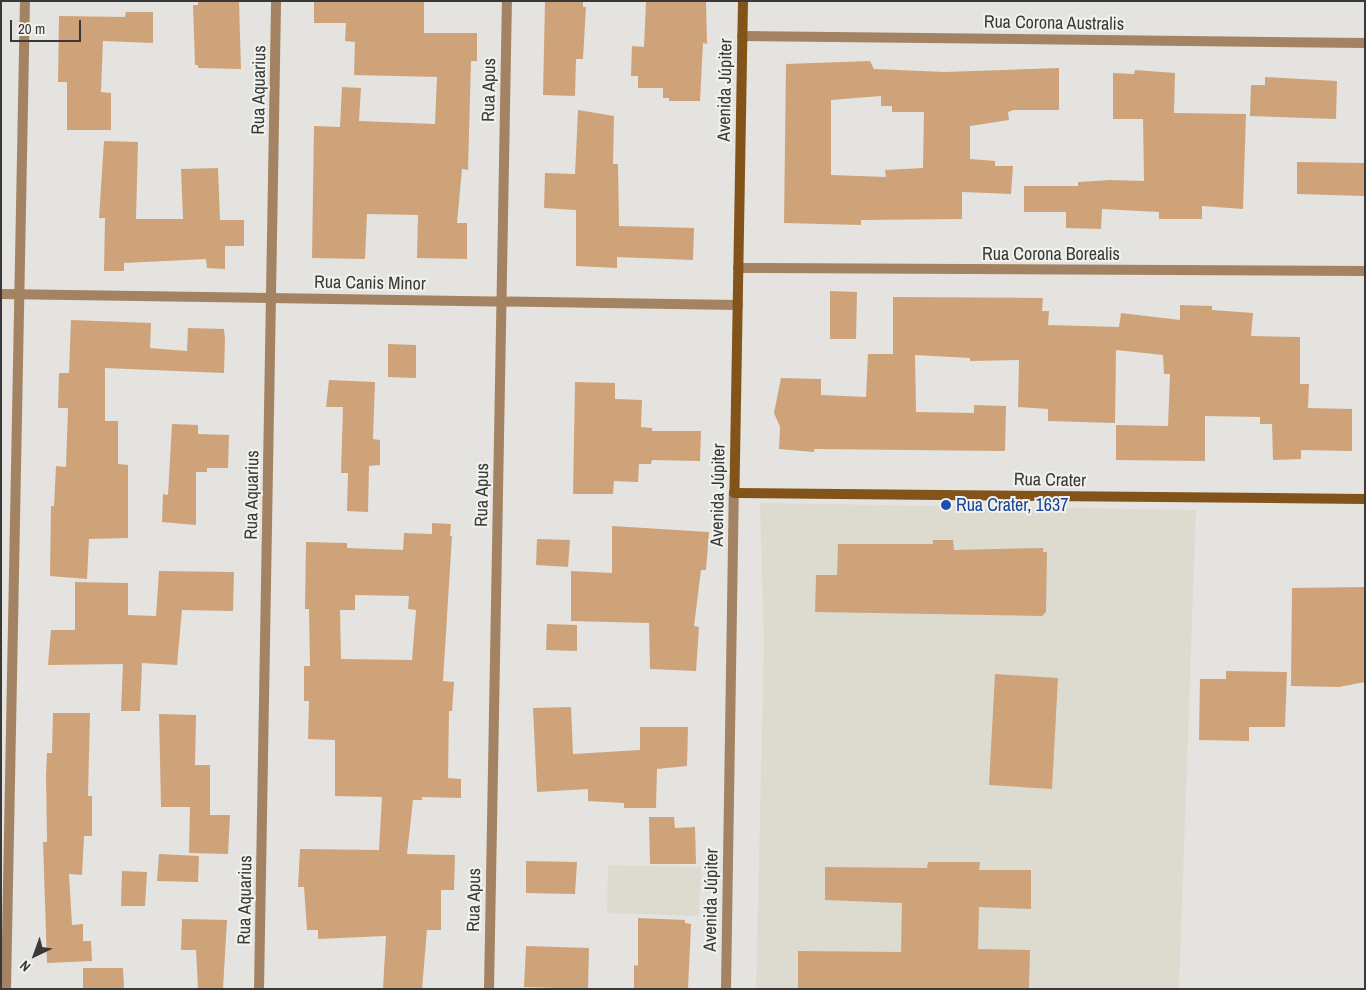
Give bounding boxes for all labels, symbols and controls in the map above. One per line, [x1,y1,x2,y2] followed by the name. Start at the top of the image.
[12,10,84,42] scale bar
[983,11,1125,35] street label: Rua Corona Australis
[18,18,45,39] text: 20 m
[713,38,737,142] street label: Avenida Júpiter
[247,45,271,135] street label: Rua Aquarius
[478,57,500,123] street label: Rua Apus
[982,243,1120,265] street label: Rua Corona Borealis
[314,271,426,295] street label: Rua Canis Minor
[706,443,730,547] street label: Avenida Júpiter
[240,450,264,540] street label: Rua Aquarius
[471,462,493,528] street label: Rua Apus
[1014,469,1086,491] street label: Rua Crater
[956,494,1068,516] place label: Rua Crater, 1637
[940,499,952,511] marker: Rua Crater, 1637
[699,848,723,952] street label: Avenida Júpiter
[233,855,257,945] street label: Rua Aquarius
[463,867,485,933] street label: Rua Apus
[10,930,60,980] north arrow
[16,957,34,976] text: N

